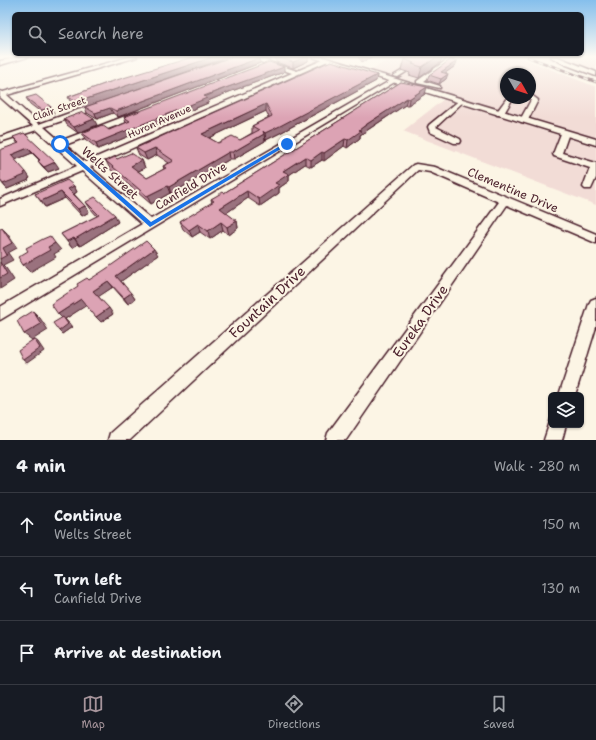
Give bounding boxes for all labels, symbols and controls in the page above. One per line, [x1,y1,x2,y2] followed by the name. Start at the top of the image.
[12,12,584,56] search box
[26,23,48,45] icon: search
[58,24,144,44] text: Search here
[500,68,536,104] north arrow
[31,93,87,124] street label: Clair Street
[125,102,193,141] street label: Huron Avenue
[51,135,69,153] route start
[278,135,296,153] route end
[78,143,142,203] street label: Welts Street
[152,158,230,214] street label: Canfield Drive
[465,164,561,216] street label: Clementine Drive
[225,262,309,342] street label: Fountain Drive
[388,281,452,361] street label: Eureka Drive
[548,392,584,428] map controls
[548,392,584,428] button: layers
[16,455,66,477] text: 4 min
[494,458,580,475] text: Walk · 280 m
[54,506,122,526] text: Continue
[16,514,38,536] icon: ahead
[542,516,580,533] text: 150 m
[54,526,132,543] text: Welts Street
[54,570,122,590] text: Turn left
[16,578,38,600] icon: left
[542,580,580,597] text: 130 m
[54,590,142,607] text: Canfield Drive
[16,642,38,664] icon: arrive
[54,643,222,663] text: Arrive at destination
[81,693,105,732] tab: Map
[268,693,320,732] tab: Directions
[483,693,515,732] tab: Saved

